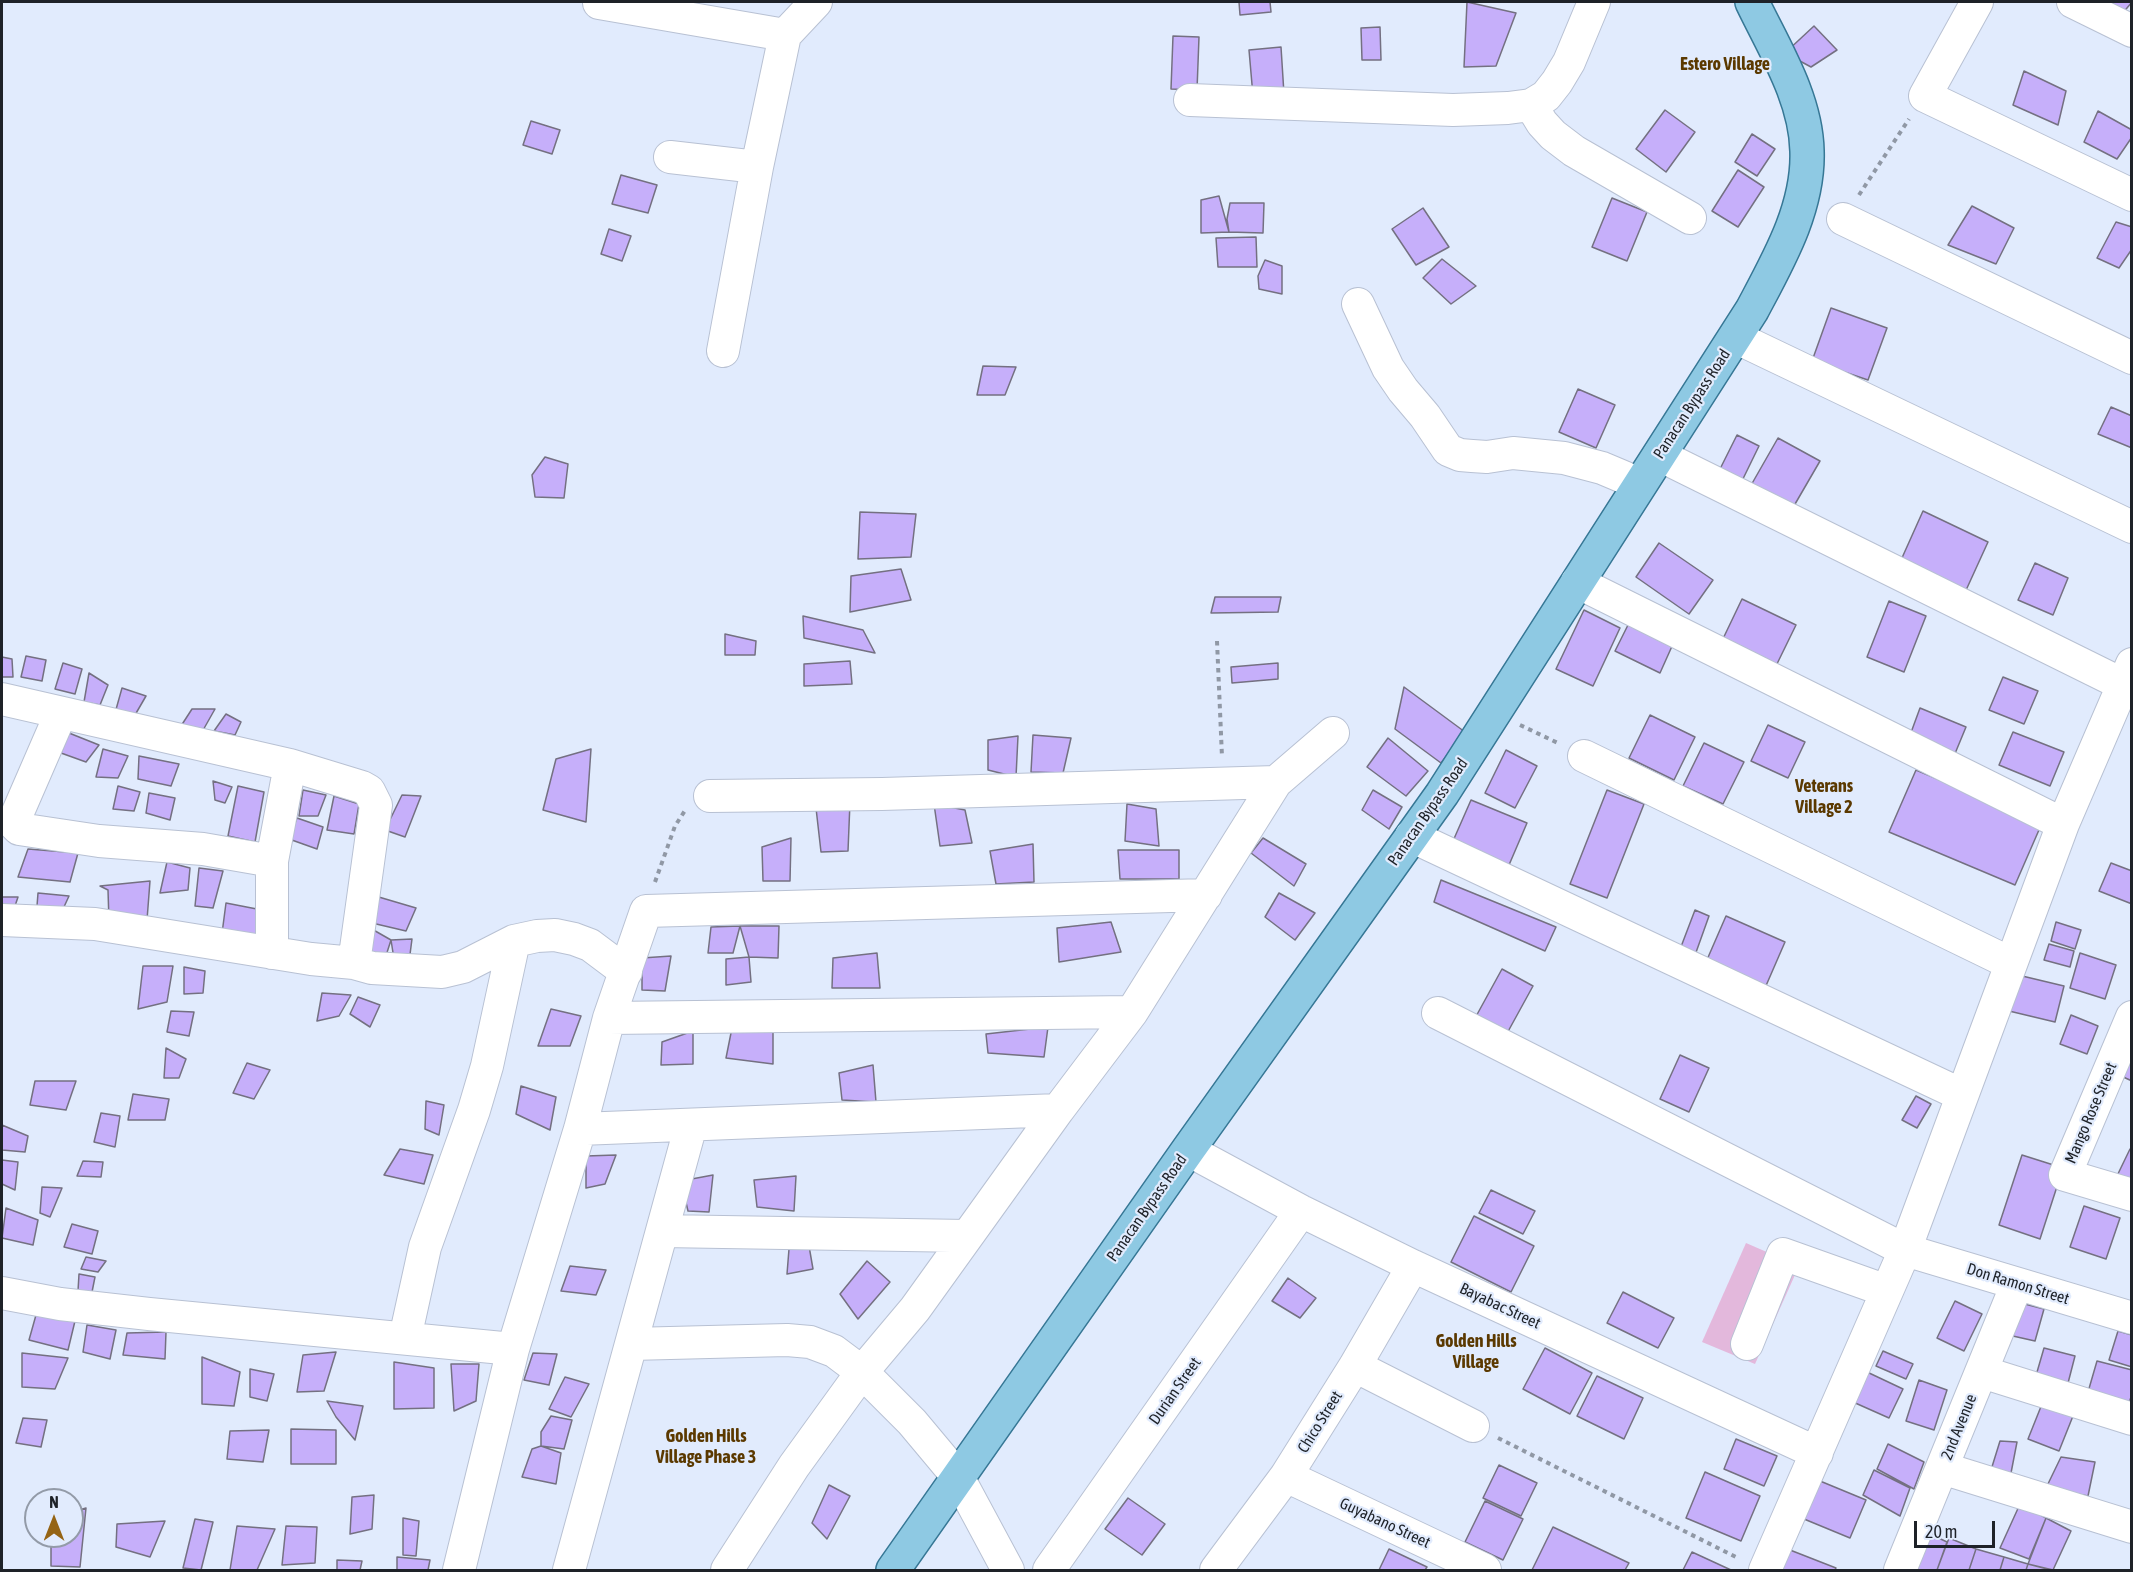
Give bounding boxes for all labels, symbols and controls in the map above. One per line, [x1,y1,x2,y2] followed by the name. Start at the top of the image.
[1680,53,1770,75] district label: Estero Village
[1649,346,1735,462] street label: Panacan Bypass Road
[1384,755,1472,869] street label: Panacan Bypass Road
[1795,775,1853,818] district label: Veterans Village 2
[2061,1060,2121,1166] street label: Mango Rose Street
[1103,1151,1191,1265] street label: Panacan Bypass Road
[1965,1259,2071,1309] street label: Don Ramon Street
[1456,1279,1544,1333] street label: Bayabac Street
[1436,1330,1516,1372] district label: Golden Hills Village
[1145,1354,1205,1428] street label: Durian Street
[1293,1387,1347,1457] street label: Chico Street
[1937,1391,1981,1463] street label: 2nd Avenue
[656,1425,756,1468] district label: Golden Hills Village Phase 3
[24,1488,84,1548] north arrow
[49,1493,59,1511] text: N
[1337,1494,1433,1552] street label: Guyabano Street
[1917,1509,1998,1547] scale bar
[1925,1521,1957,1542] text: 20 m

